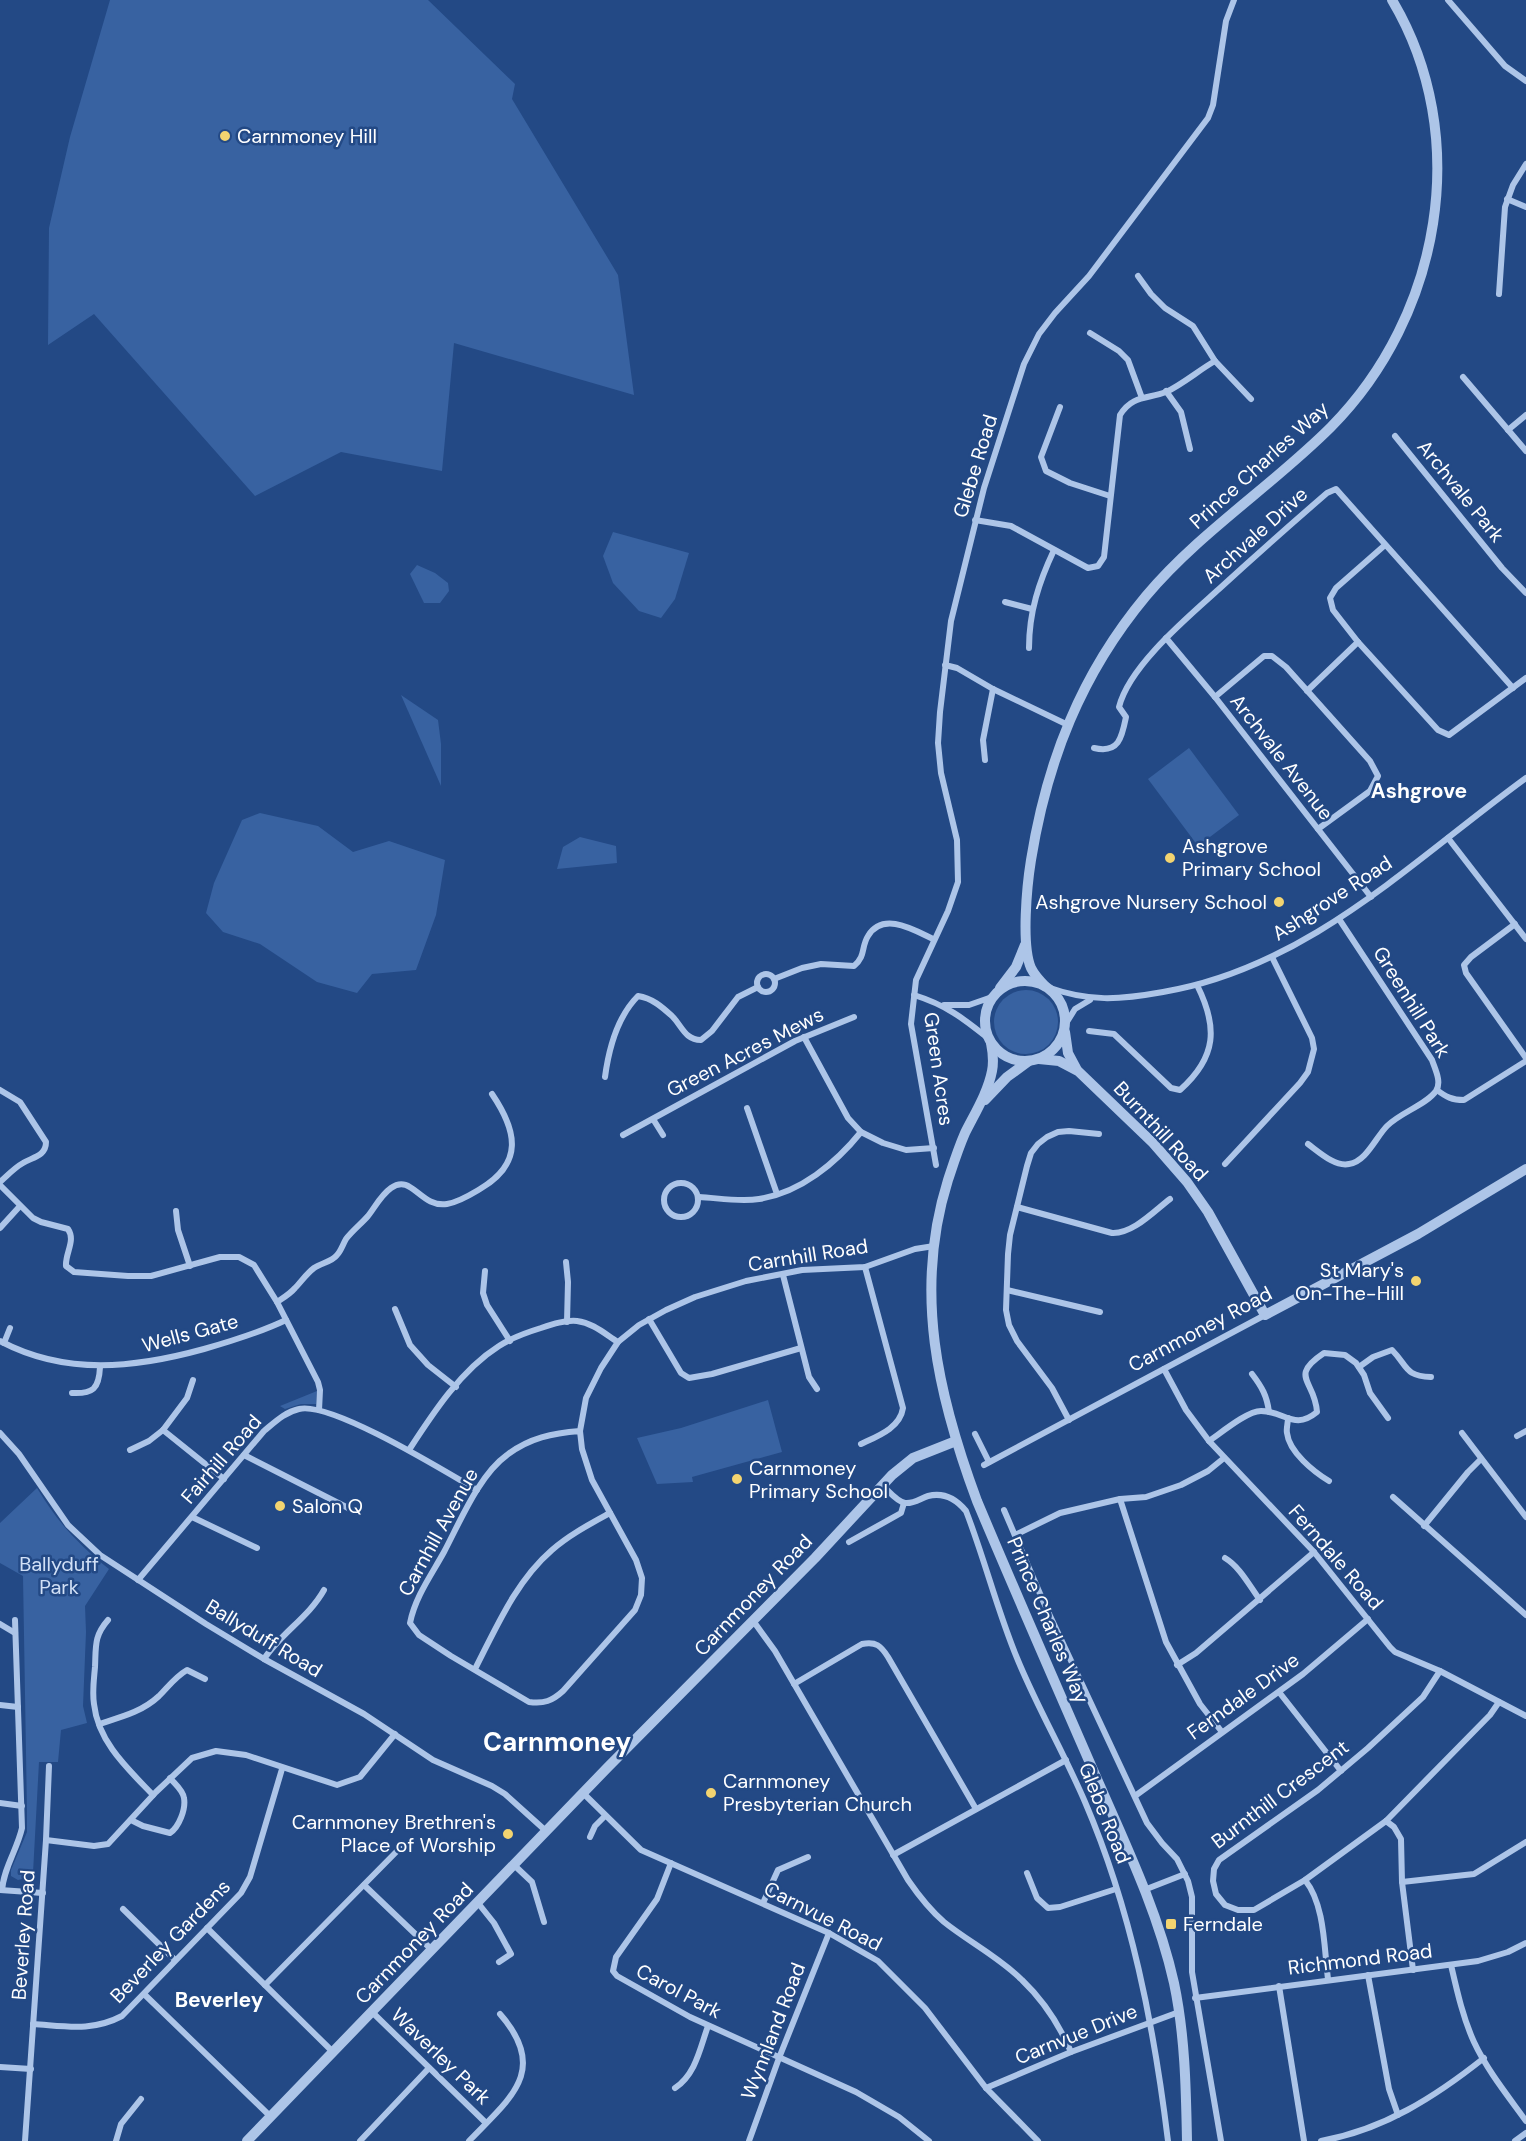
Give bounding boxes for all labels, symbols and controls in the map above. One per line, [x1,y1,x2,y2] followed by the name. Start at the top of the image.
[237,123,377,149] place label: Carnmoney Hill
[218,129,232,143] marker: Carnmoney Hill
[1184,396,1334,534] street label: Prince Charles Way
[947,411,1003,521] street label: Glebe Road
[1412,434,1510,548] street label: Archvale Park
[1197,481,1313,589] street label: Archvale Drive
[1225,689,1339,825] street label: Archvale Avenue
[1371,777,1467,805] district label: Ashgrove
[1182,833,1321,882] place label: Ashgrove Primary School
[1267,850,1397,946] street label: Ashgrove Road
[1163,851,1177,865] marker: Ashgrove Primary School
[1035,889,1267,915] place label: Ashgrove Nursery School
[1272,895,1286,909] marker: Ashgrove Nursery School
[1367,942,1457,1062] street label: Greenhill Park
[662,1001,828,1103] street label: Green Acres Mews
[918,1011,960,1127] street label: Green Acres
[1108,1076,1214,1186] street label: Burnthill Road
[746,1233,870,1277] street label: Carnhill Road
[1295,1257,1404,1306] place label: St Mary's On-The-Hill
[1409,1274,1423,1288] marker: St Mary's On-The-Hill
[1124,1280,1276,1378] street label: Carnmoney Road
[139,1308,241,1358] street label: Wells Gate
[175,1409,267,1509] street label: Fairhill Road
[749,1455,888,1504] place label: Carnmoney Primary School
[392,1463,484,1601] street label: Carnhill Avenue
[730,1472,744,1486] marker: Carnmoney Primary School
[292,1493,363,1519] place label: Salon Q
[273,1499,287,1513] marker: Salon Q
[1283,1499,1389,1615] street label: Ferndale Road
[688,1529,818,1661] street label: Carnmoney Road
[1001,1533,1095,1707] street label: Prince Charles Way
[19,1551,99,1600] park label: Ballyduff Park
[201,1593,327,1683] street label: Ballyduff Road
[1182,1647,1304,1745] street label: Ferndale Drive
[483,1725,631,1759] district label: Carnmoney
[1206,1734,1354,1854] street label: Burnthill Crescent
[1073,1759,1137,1867] street label: Glebe Road
[723,1768,912,1817] place label: Carnmoney Presbyterian Church
[704,1786,718,1800] marker: Carnmoney Presbyterian Church
[292,1809,496,1858] place label: Carnmoney Brethren's Place of Worship
[501,1827,515,1841] marker: Carnmoney Brethren's Place of Worship
[5,1869,41,2001] street label: Beverley Road
[105,1874,235,2008] street label: Beverley Gardens
[760,1875,886,1957] street label: Carnvue Road
[349,1877,479,2009] street label: Carnmoney Road
[1183,1911,1263,1937] place label: Ferndale
[1164,1917,1178,1931] marker: Ferndale
[1286,1937,1434,1981] street label: Richmond Road
[632,1958,726,2024] street label: Carol Park
[735,1959,811,2103] street label: Wynnland Road
[175,1987,263,2013] district label: Beverley
[1011,1998,1141,2070] street label: Carnvue Drive
[386,2002,496,2110] street label: Waverley Park

